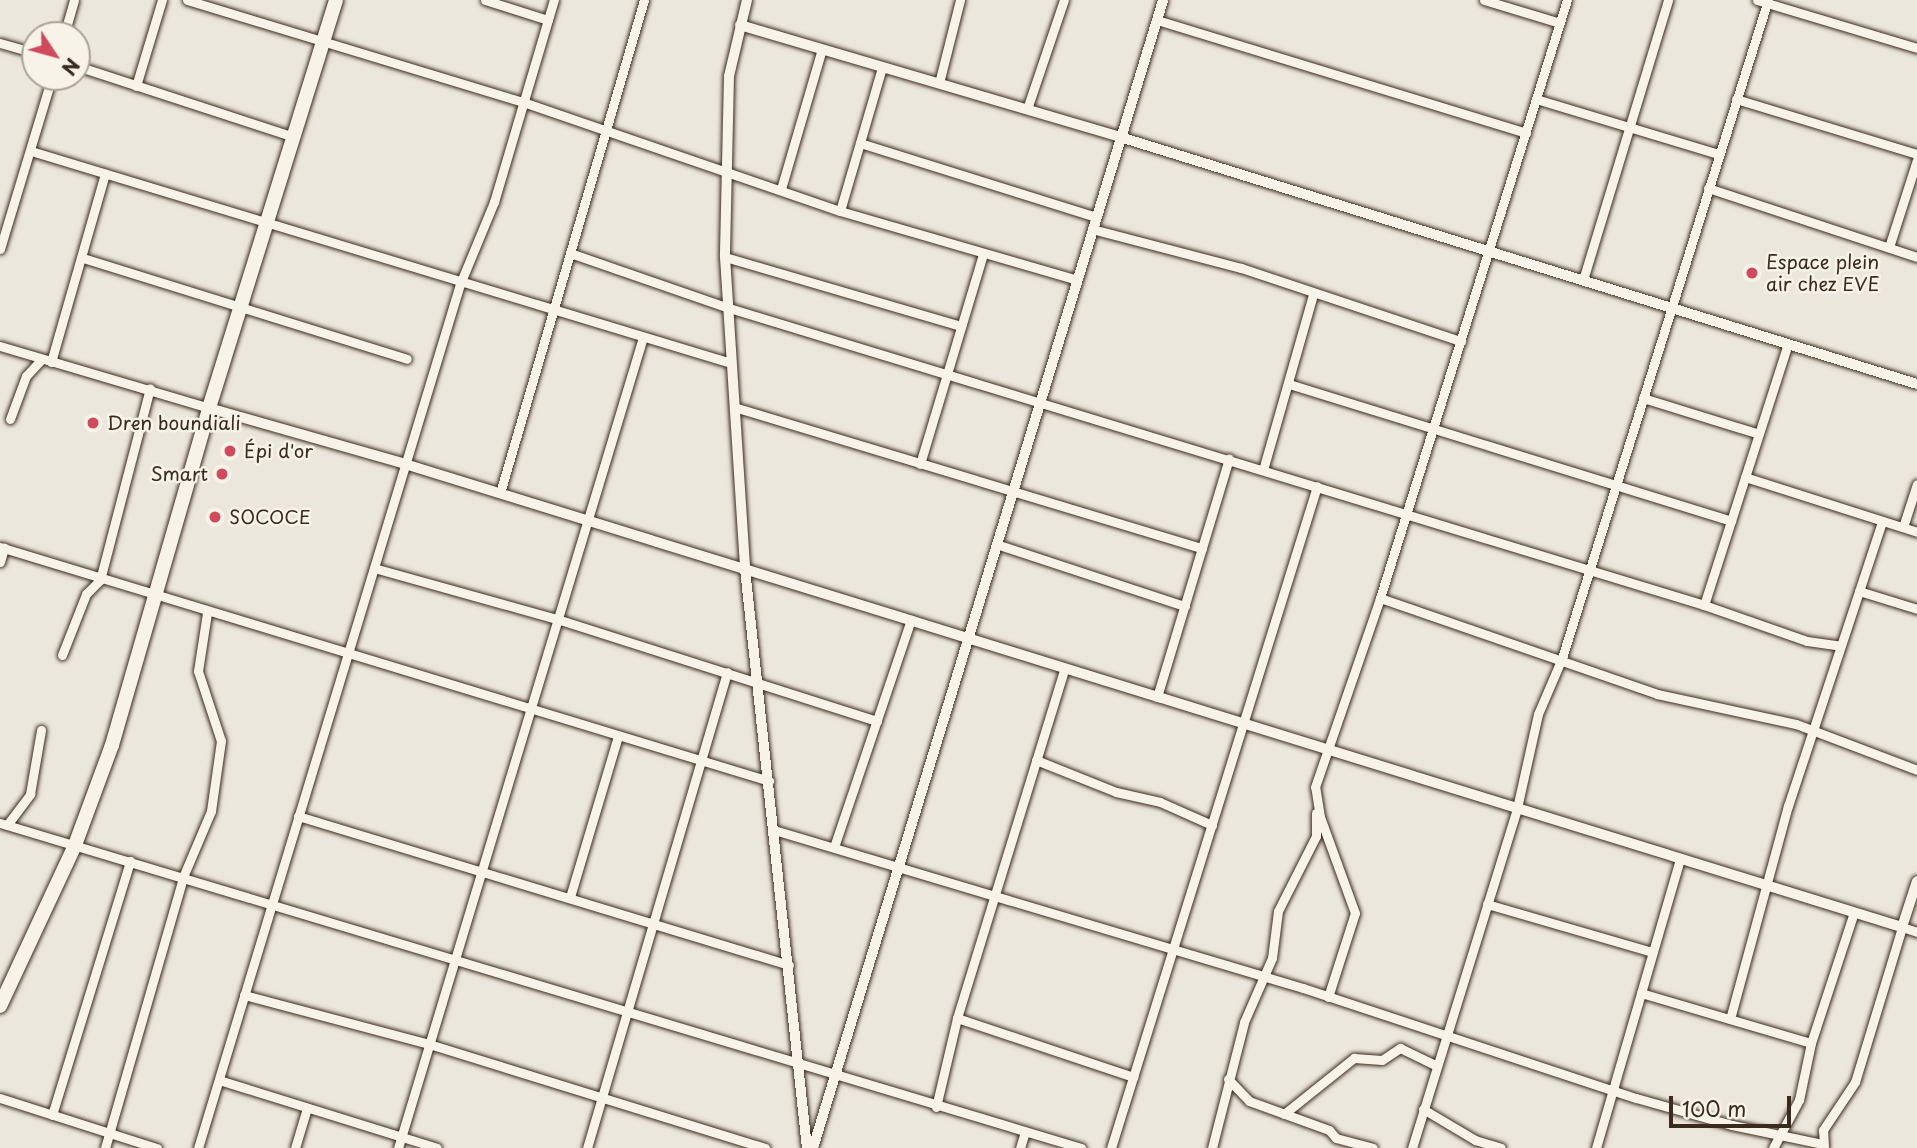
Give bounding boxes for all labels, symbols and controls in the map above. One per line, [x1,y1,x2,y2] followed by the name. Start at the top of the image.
[21,21,91,91] north arrow
[56,53,87,81] text: N
[1766,251,1882,295] place label: Espace plein air chez EVE
[1744,265,1760,281] marker: Espace plein air chez EVE
[107,412,243,434] place label: Dren boundiali
[85,415,101,431] marker: Dren boundiali
[244,440,313,462] place label: Épi d'or
[222,443,238,459] marker: Épi d'or
[151,463,208,485] place label: Smart
[214,466,230,482] marker: Smart
[229,506,311,528] place label: SOCOCE
[207,509,223,525] marker: SOCOCE
[1672,1082,1794,1126] scale bar
[1682,1092,1746,1124] text: 100 m

